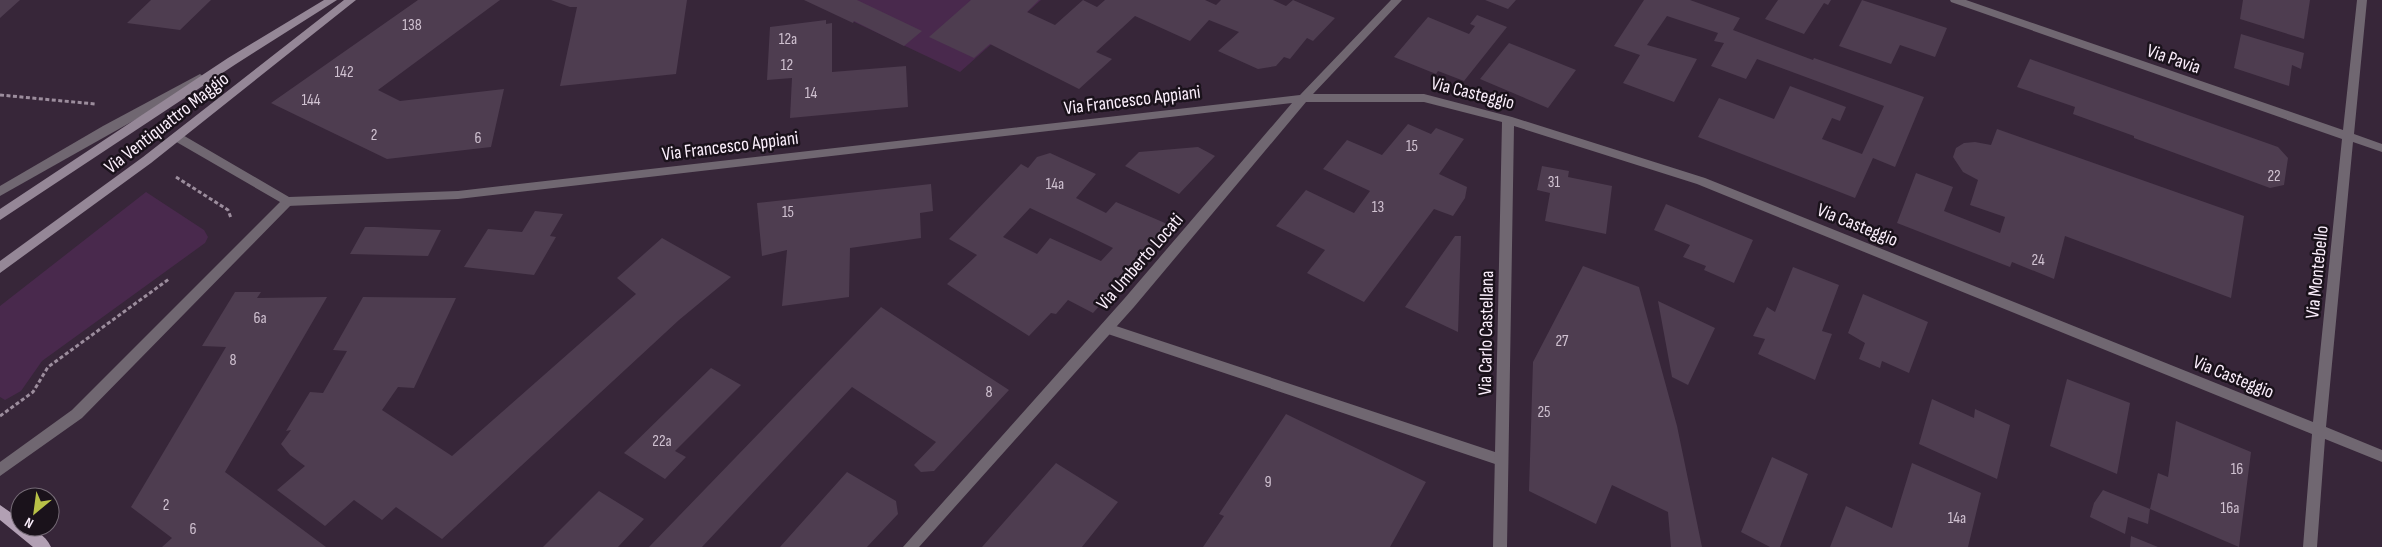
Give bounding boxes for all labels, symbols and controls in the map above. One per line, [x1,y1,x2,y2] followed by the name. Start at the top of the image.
[402,16,422,35] house number: 138
[779,30,797,49] house number: 12a
[2143,39,2204,79] street label: Via Pavia
[781,56,793,75] house number: 12
[335,63,353,82] house number: 142
[100,67,234,179] street label: Via Ventiquattro Maggio
[1428,72,1517,115] street label: Via Casteggio
[1063,81,1202,120] street label: Via Francesco Appiani
[805,84,817,103] house number: 14
[301,91,321,110] house number: 144
[371,126,377,145] house number: 2
[661,127,800,166] street label: Via Francesco Appiani
[474,129,482,148] house number: 6
[1406,137,1418,156] house number: 15
[2267,167,2281,186] house number: 22
[1548,173,1561,192] house number: 31
[1046,175,1064,194] house number: 14a
[1372,198,1384,217] house number: 13
[1814,199,1901,252] street label: Via Casteggio
[782,203,794,222] house number: 15
[1092,209,1188,315] street label: Via Umberto Locati
[2301,224,2334,320] street label: Via Montebello
[2031,251,2045,270] house number: 24
[1474,270,1499,396] street label: Via Carlo Castellana
[253,309,267,328] house number: 6a
[1555,332,1569,351] house number: 27
[229,351,237,370] house number: 8
[2190,351,2277,404] street label: Via Casteggio
[985,383,993,402] house number: 8
[1537,403,1551,422] house number: 25
[652,432,672,451] house number: 22a
[2231,460,2243,479] house number: 16
[1264,473,1272,492] house number: 9
[10,487,60,537] north arrow
[163,496,169,515] house number: 2
[2221,499,2239,518] house number: 16a
[1948,509,1966,528] house number: 14a
[22,514,36,532] text: N
[189,520,197,539] house number: 6

